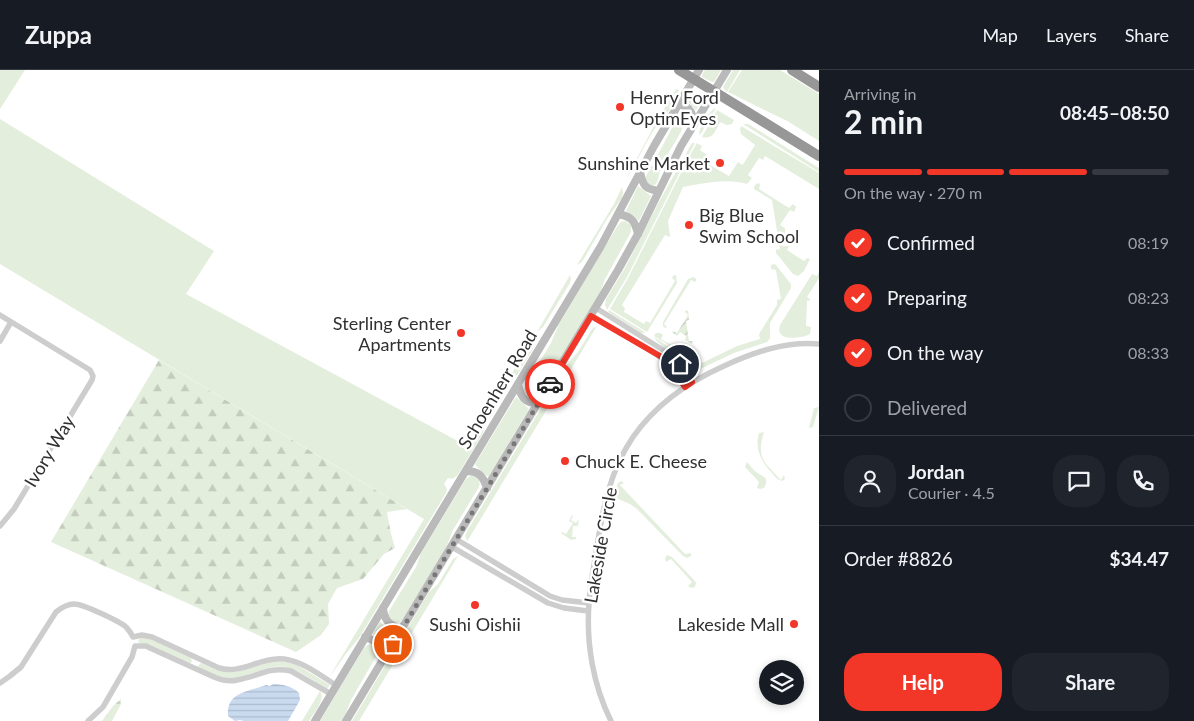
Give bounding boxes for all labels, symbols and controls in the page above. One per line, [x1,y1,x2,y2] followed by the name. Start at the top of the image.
[25,20,92,49] text: Zuppa
[982,24,1018,46] text: Map
[1046,24,1097,46] text: Layers
[1125,24,1169,46] text: Share
[844,84,917,103] text: Arriving in
[630,86,719,129] place label: Henry Ford OptimEyes
[614,101,626,113] marker: Henry Ford OptimEyes
[1060,101,1169,124] text: 08:45–08:50
[844,102,923,141] text: 2 min
[578,152,711,174] place label: Sunshine Market
[714,157,726,169] marker: Sunshine Market
[844,183,982,202] text: On the way · 270 m
[699,204,799,247] place label: Big Blue Swim School
[683,219,695,231] marker: Big Blue Swim School
[844,229,872,257] icon: check
[887,231,975,254] text: Confirmed
[1128,233,1169,252] text: 08:19
[844,284,872,312] icon: check
[887,286,967,309] text: Preparing
[1128,288,1169,307] text: 08:23
[333,312,451,355] place label: Sterling Center Apartments
[453,326,541,452] street label: Schoenherr Road
[455,327,467,339] marker: Sterling Center Apartments
[844,339,872,367] icon: check
[887,341,983,364] text: On the way
[659,343,701,385] pin
[1128,343,1169,362] text: 08:33
[666,350,694,378] icon: home
[525,359,575,409] courier
[536,370,564,398] icon: car
[887,396,967,419] text: Delivered
[19,411,79,491] street label: Ivory Way
[575,450,707,472] place label: Chuck E. Cheese
[559,455,571,467] marker: Chuck E. Cheese
[844,455,896,507] button: person
[1053,455,1105,507] button: chat
[1117,455,1169,507] button: phone
[908,460,965,483] text: Jordan
[908,483,995,502] text: Courier · 4.5
[579,485,621,605] street label: Lakeside Circle
[844,547,953,570] text: Order #8826
[1109,547,1169,570] text: $34.47
[469,599,481,611] marker: Sushi Oishii
[429,613,521,635] place label: Sushi Oishii
[677,613,784,635] place label: Lakeside Mall
[788,618,800,630] marker: Lakeside Mall
[372,623,414,665] pin
[379,630,407,658] icon: bag
[844,653,1002,711] button: Help
[1012,653,1169,711] button: Share
[759,660,804,705] map controls
[759,660,804,705] button: layers

